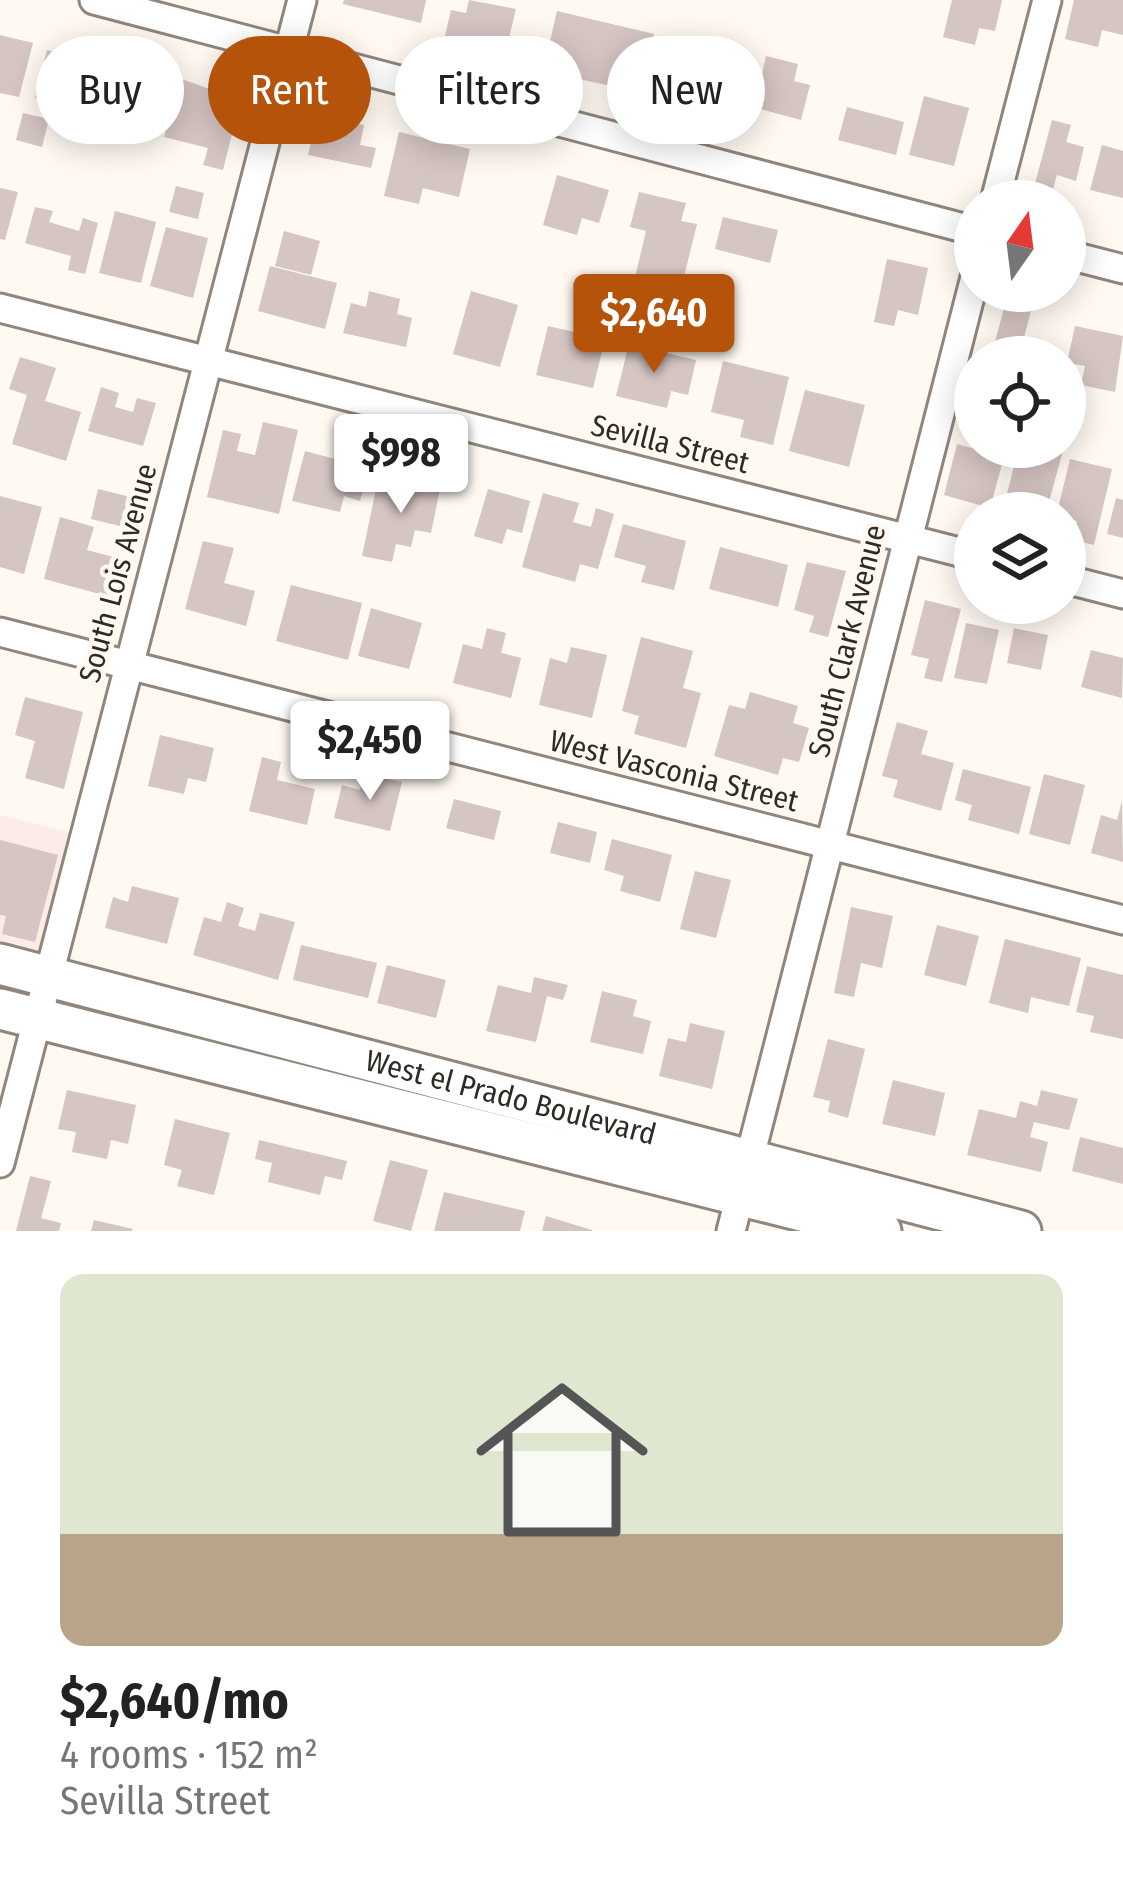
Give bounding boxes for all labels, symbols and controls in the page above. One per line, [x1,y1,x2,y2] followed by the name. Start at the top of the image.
[36,36,184,144] chip: Buy
[208,36,371,144] chip: Rent
[395,36,583,144] chip: Filters
[607,36,765,144] chip: New
[954,180,1086,312] north arrow
[954,180,1086,624] map controls
[556,274,752,376] pin: $2,640
[600,290,708,336] text: $2,640
[954,336,1086,468] button: locate
[587,407,753,481] street label: Sevilla Street
[330,414,472,516] pin: $998
[361,430,441,476] text: $998
[71,460,165,686] street label: South Lois Avenue
[954,492,1086,624] button: layers
[801,521,893,761] street label: South Clark Avenue
[272,701,468,803] pin: $2,450
[317,717,423,763] text: $2,450
[546,723,802,819] street label: West Vasconia Street
[362,1042,660,1153] street label: West el Prado Boulevard
[454,1352,670,1568] icon: home
[60,1670,289,1732] text: $2,640/mo
[60,1732,318,1778] text: 4 rooms · 152 m²
[60,1778,270,1824] text: Sevilla Street

